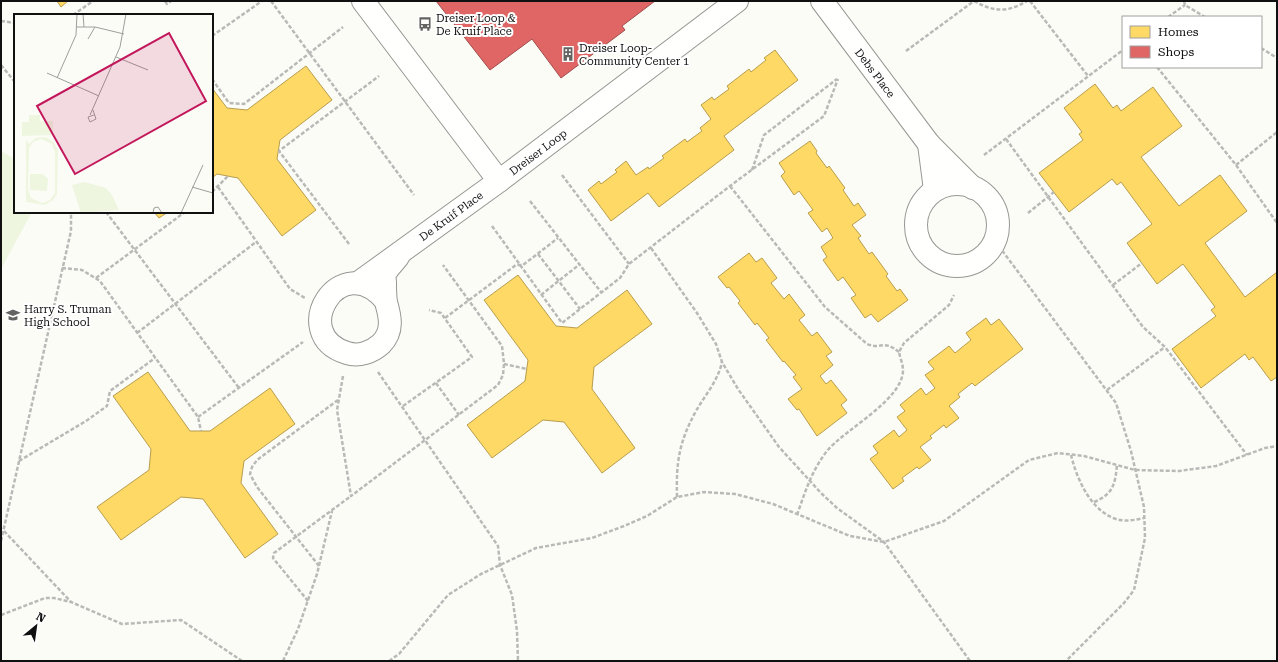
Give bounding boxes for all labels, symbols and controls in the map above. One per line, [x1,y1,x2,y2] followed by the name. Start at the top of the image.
[436,12,516,38] place label: Dreiser Loop & De Kruif Place
[14,14,213,213] inset map
[417,16,433,32] bus stop icon: Dreiser Loop & De Kruif Place
[1122,16,1262,68] legend
[1158,25,1199,39] text: Homes
[579,42,689,68] place label: Dreiser Loop- Community Center 1
[1158,45,1194,59] text: Shops
[560,46,576,62] building icon: Dreiser Loop- Community Center 1
[852,46,897,100] street label: Debs Place
[507,127,570,178] street label: Dreiser Loop
[417,189,486,244] street label: De Kruif Place
[24,303,112,329] place label: Harry S. Truman High School
[5,307,21,323] school or university icon: Harry S. Truman High School
[16,606,56,646] north arrow
[34,610,48,626] text: N

